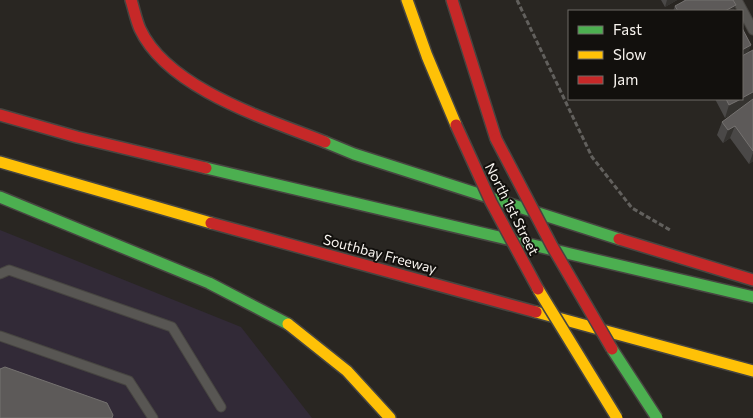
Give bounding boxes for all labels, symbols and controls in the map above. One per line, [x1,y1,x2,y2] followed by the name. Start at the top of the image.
[568,10,743,100] legend
[613,20,642,38] text: Fast
[613,45,646,63] text: Slow
[613,70,638,88] text: Jam
[482,160,543,258] street label: North 1st Street
[322,230,439,277] street label: Southbay Freeway

